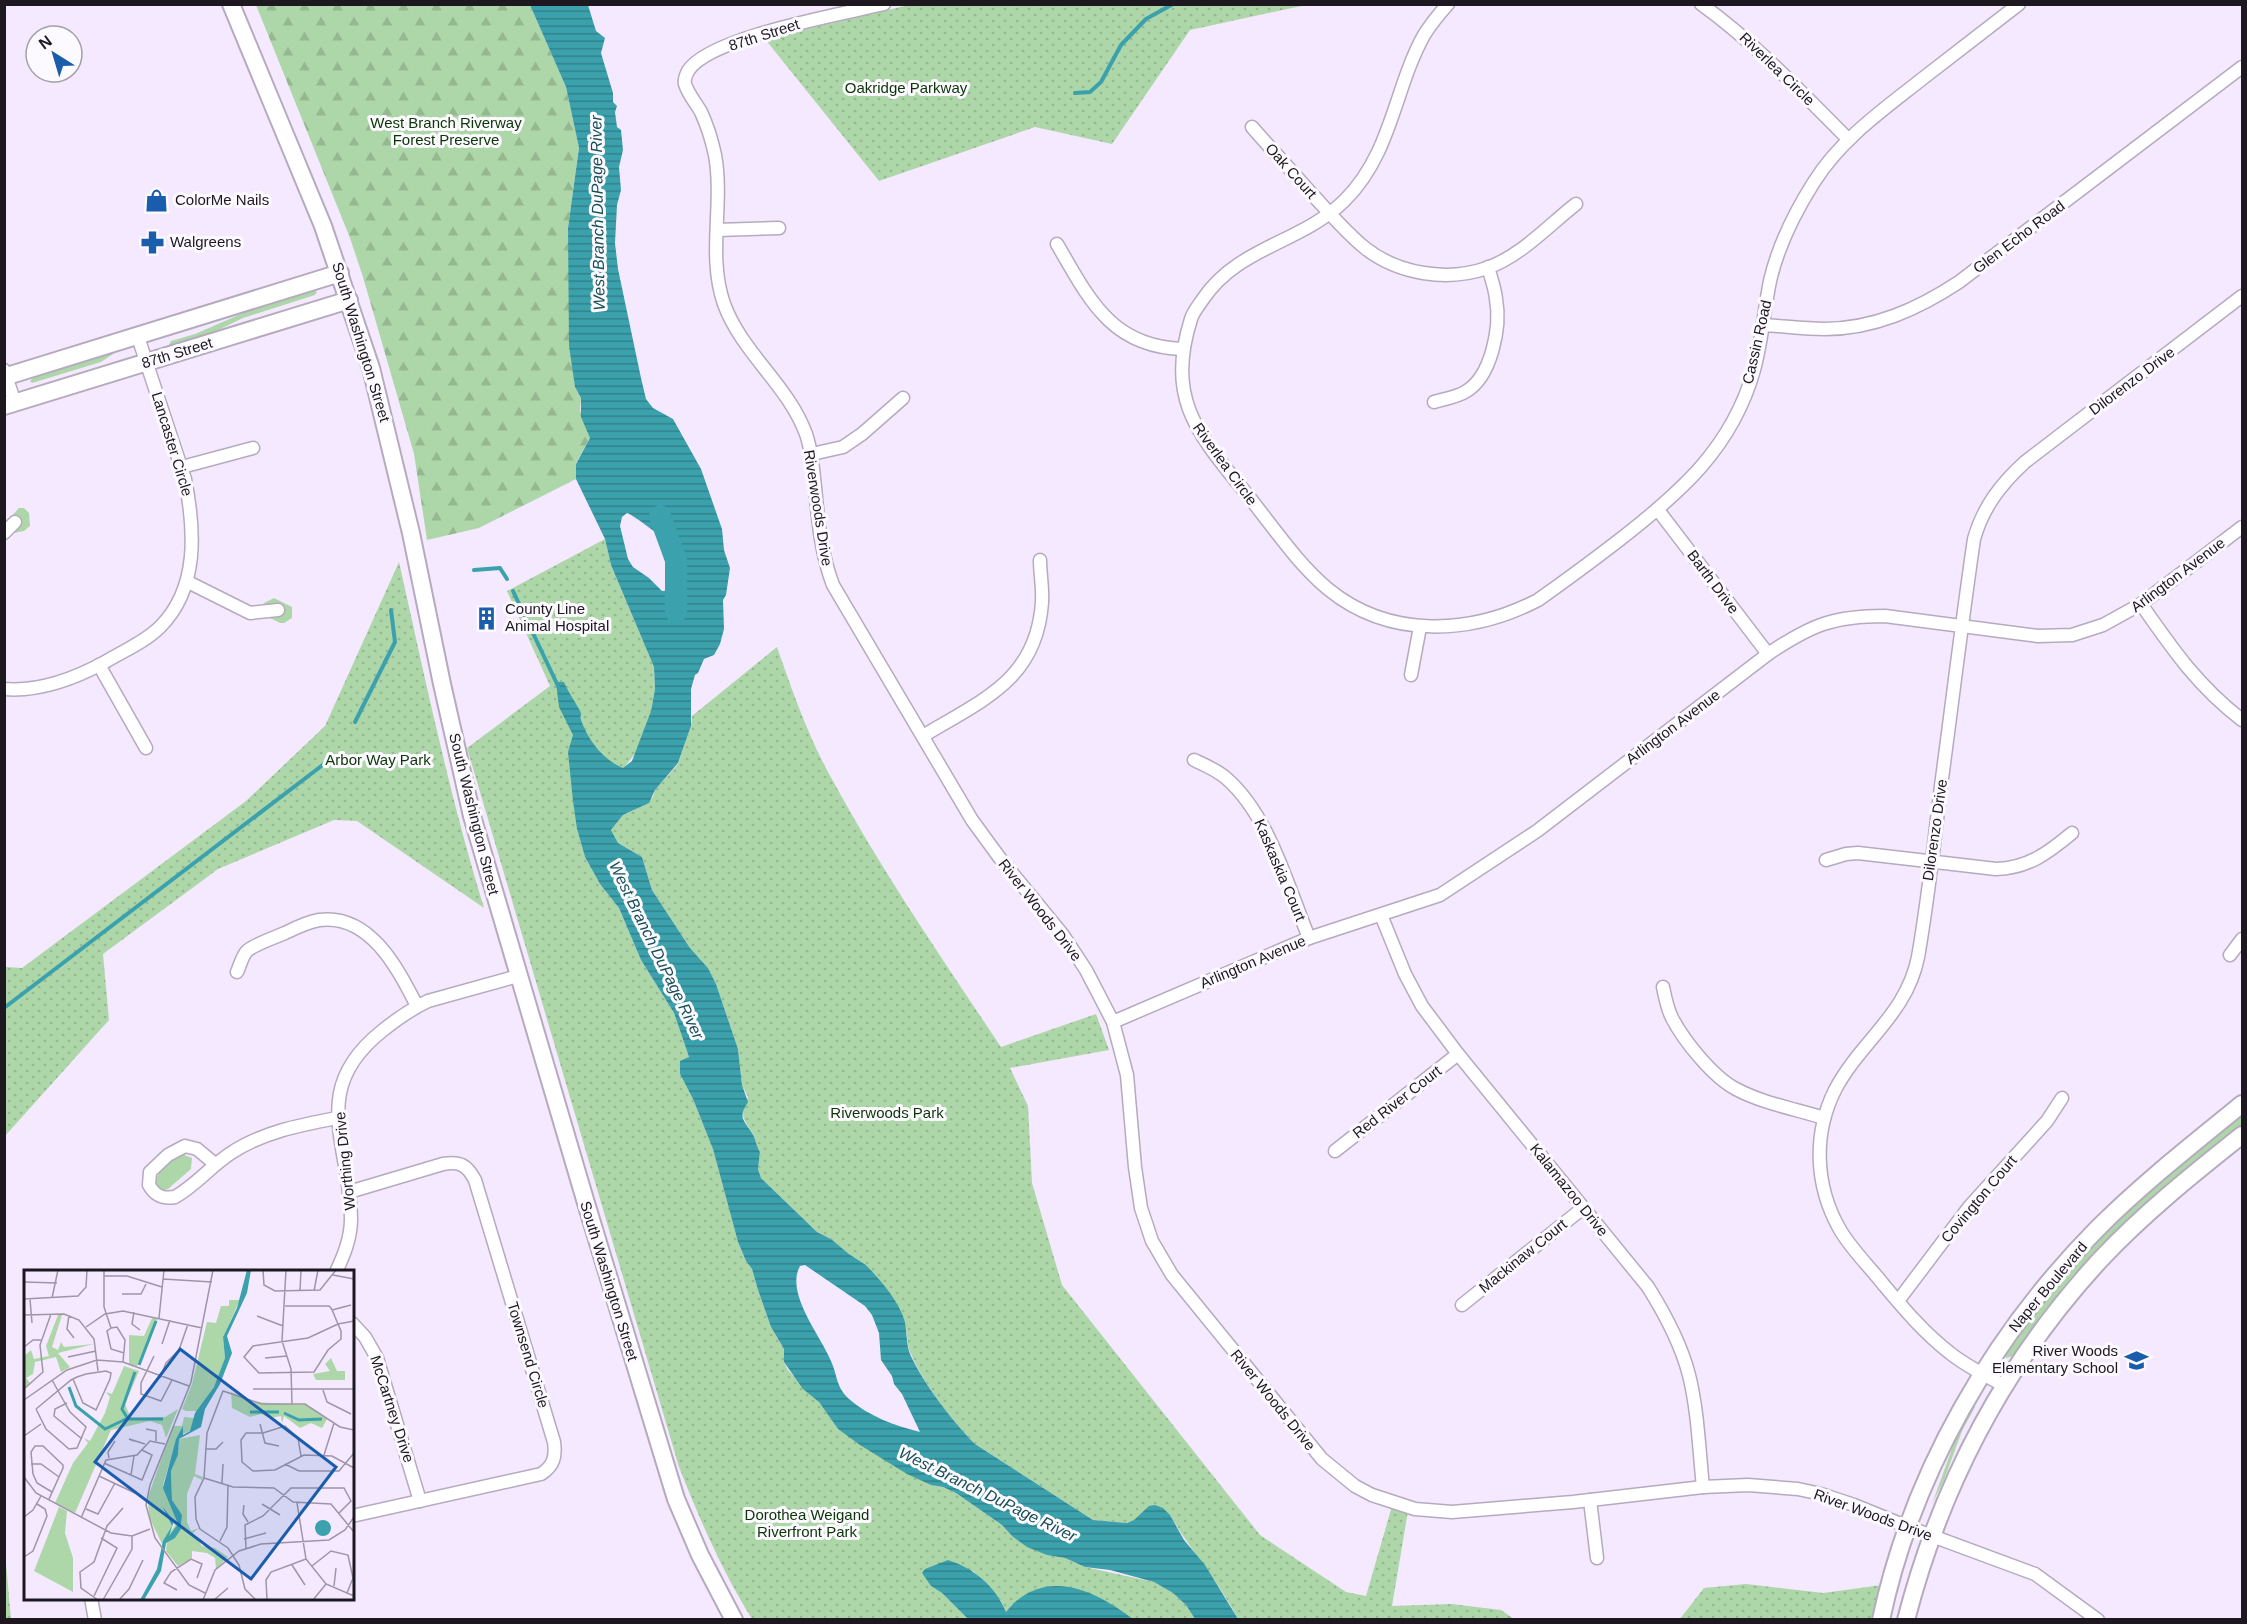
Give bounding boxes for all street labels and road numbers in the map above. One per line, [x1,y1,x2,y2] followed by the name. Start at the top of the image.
[726,15,802,54] street label: 87th Street
[1736,29,1818,109] street label: Riverlea Circle
[1262,140,1321,202] street label: Oak Court
[1970,197,2068,277] street label: Glen Echo Road
[329,260,394,425] street label: South Washington Street
[1739,298,1774,386] street label: Cassin Road
[139,333,215,371] street label: 87th Street
[2086,343,2178,418] street label: Dilorenzo Drive
[149,390,196,498] street label: Lancaster Circle
[1190,419,1261,508] street label: Riverlea Circle
[801,449,836,567] street label: Riverwoods Drive
[2127,534,2228,615] street label: Arlington Avenue
[1684,547,1743,617] street label: Barth Drive
[1622,686,1723,767] street label: Arlington Avenue
[446,731,503,897] street label: South Washington Street
[1919,778,1950,882] street label: Dilorenzo Drive
[1251,816,1310,924] street label: Kaskaskia Court
[995,855,1085,964] street label: River Woods Drive
[1197,932,1308,991] street label: Arlington Avenue
[1349,1061,1445,1141] street label: Red River Court
[331,1111,358,1211] street label: Worthing Drive
[1527,1140,1612,1239] street label: Kalamazoo Drive
[1937,1151,2020,1246] street label: Covington Court
[577,1199,642,1364] street label: South Washington Street
[1476,1215,1570,1296] street label: Mackinaw Court
[2005,1238,2090,1335] street label: Naper Boulevard
[504,1300,553,1410] street label: Townsend Circle
[1228,1346,1319,1454] street label: River Woods Drive
[367,1353,418,1465] street label: McCartney Drive
[1812,1485,1935,1544] street label: River Woods Drive

